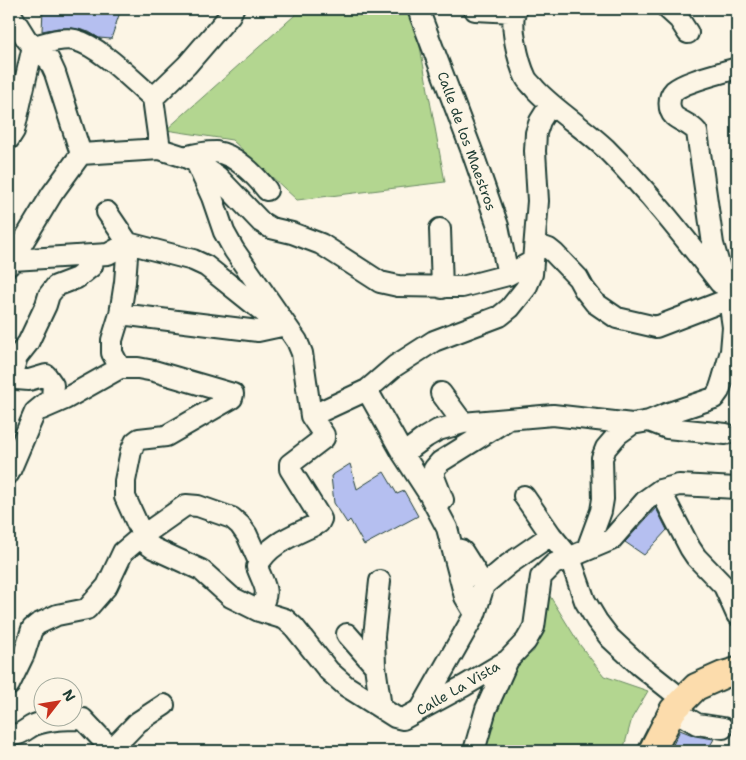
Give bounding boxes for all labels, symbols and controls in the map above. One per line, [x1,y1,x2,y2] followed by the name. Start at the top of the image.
[433,69,501,213] street label: Calle de los Maestros
[413,657,503,719] street label: Calle La Vista
[32,678,82,728] north arrow
[59,686,80,705] text: N

